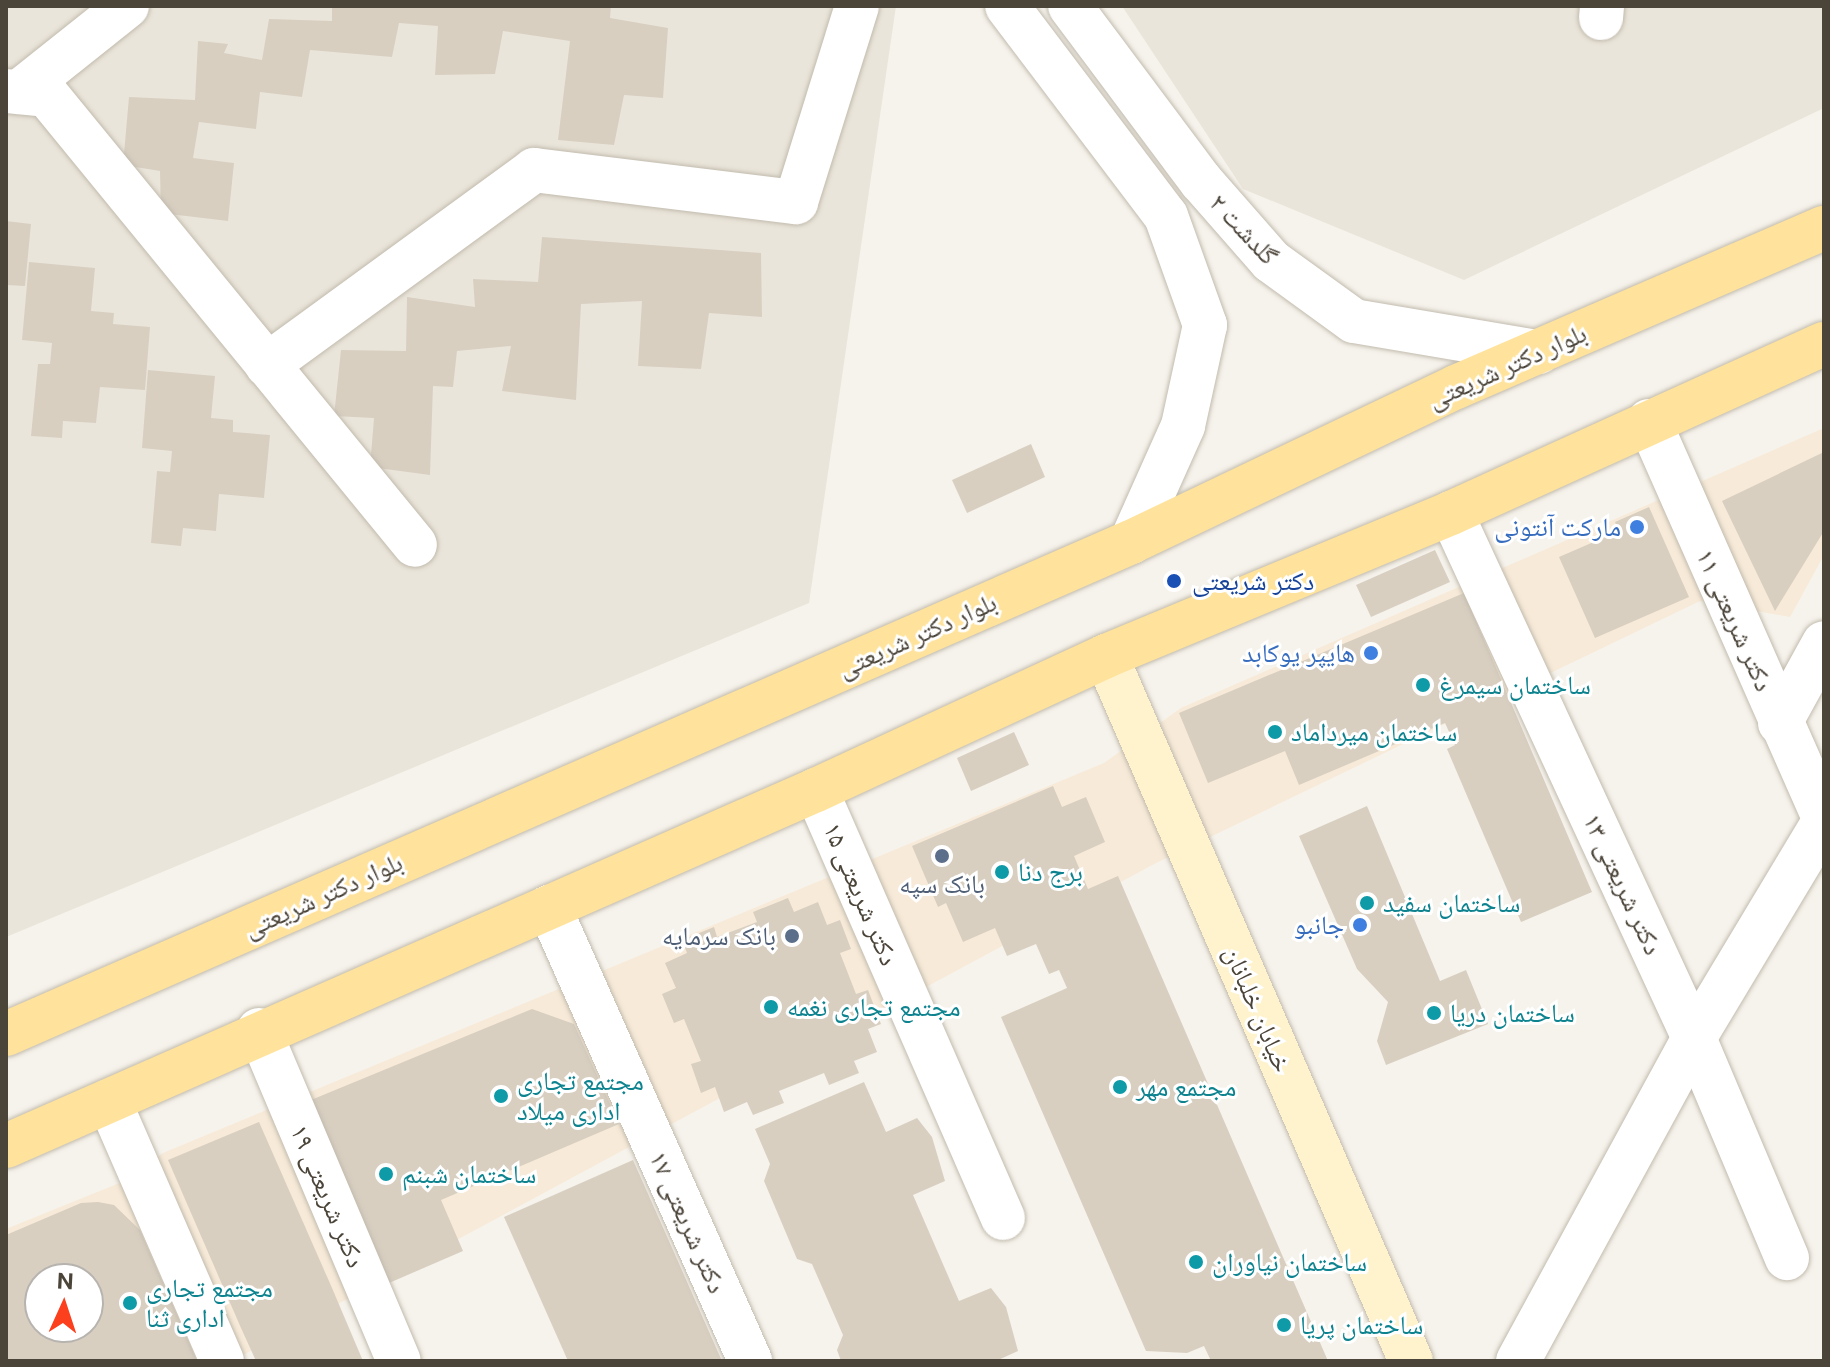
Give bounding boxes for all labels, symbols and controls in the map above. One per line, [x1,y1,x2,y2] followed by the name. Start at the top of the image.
[1203,187,1285,271] street label: گلدشت ۲
[1423,317,1591,415] street label: بلوار دکتر شریعتی
[1494,511,1621,543] place label: مارکت آنتونی
[1628,518,1646,536] marker: مارکت آنتونی
[1690,544,1780,696] street label: ۱۱ دکتر شریعتی
[1192,565,1314,597] place label: دکتر شریعتی
[1163,570,1185,592] marker: دکتر شریعتی
[833,586,1001,684] street label: بلوار دکتر شریعتی
[1242,637,1355,669] place label: هایپر یوکابد
[1362,644,1380,662] marker: هایپر یوکابد
[1439,669,1591,701] place label: ساختمان سیمرغ
[1414,676,1432,694] marker: ساختمان سیمرغ
[1291,716,1457,748] place label: ساختمان میرداماد
[1266,723,1284,741] marker: ساختمان میرداماد
[1577,809,1669,959] street label: ۱۳ دکتر شریعتی
[817,818,905,970] street label: ۱۵ دکتر شریعتی
[239,846,407,944] street label: بلوار دکتر شریعتی
[933,847,951,865] marker: بانک سپه
[1018,856,1083,888] place label: برج دنا
[993,863,1011,881] marker: برج دنا
[899,868,985,900] place label: بانک سپه
[1383,887,1520,919] place label: ساختمان سفید
[1358,894,1376,912] marker: ساختمان سفید
[1294,909,1344,941] place label: جانبو
[1351,916,1369,934] marker: جانبو
[662,920,776,952] place label: بانک سرمایه
[783,927,801,945] marker: بانک سرمایه
[1218,941,1298,1077] street label: خیابان خلبانان
[787,991,961,1023] place label: مجتمع تجاری نغمه
[1450,997,1575,1029] place label: ساختمان دریا
[762,998,780,1016] marker: مجتمع تجاری نغمه
[1425,1004,1443,1022] marker: ساختمان دریا
[517,1065,644,1126] place label: مجتمع تجاری اداری میلاد
[1136,1071,1236,1103] place label: مجتمع مهر
[1111,1078,1129,1096] marker: مجتمع مهر
[492,1087,510,1105] marker: مجتمع تجاری اداری میلاد
[284,1120,372,1272] street label: ۱۹ دکتر شریعتی
[643,1146,733,1298] street label: ۱۷ دکتر شریعتی
[402,1158,536,1190] place label: ساختمان شبنم
[377,1165,395,1183] marker: ساختمان شبنم
[1212,1246,1367,1278] place label: ساختمان نیاوران
[1187,1253,1205,1271] marker: ساختمان نیاوران
[24,1263,104,1343] north arrow
[56,1268,74,1294] text: N
[146,1272,273,1334] place label: مجتمع تجاری اداری ثنا
[121,1294,139,1312] marker: مجتمع تجاری اداری ثنا
[1300,1309,1423,1341] place label: ساختمان پریا
[1275,1316,1293,1334] marker: ساختمان پریا

